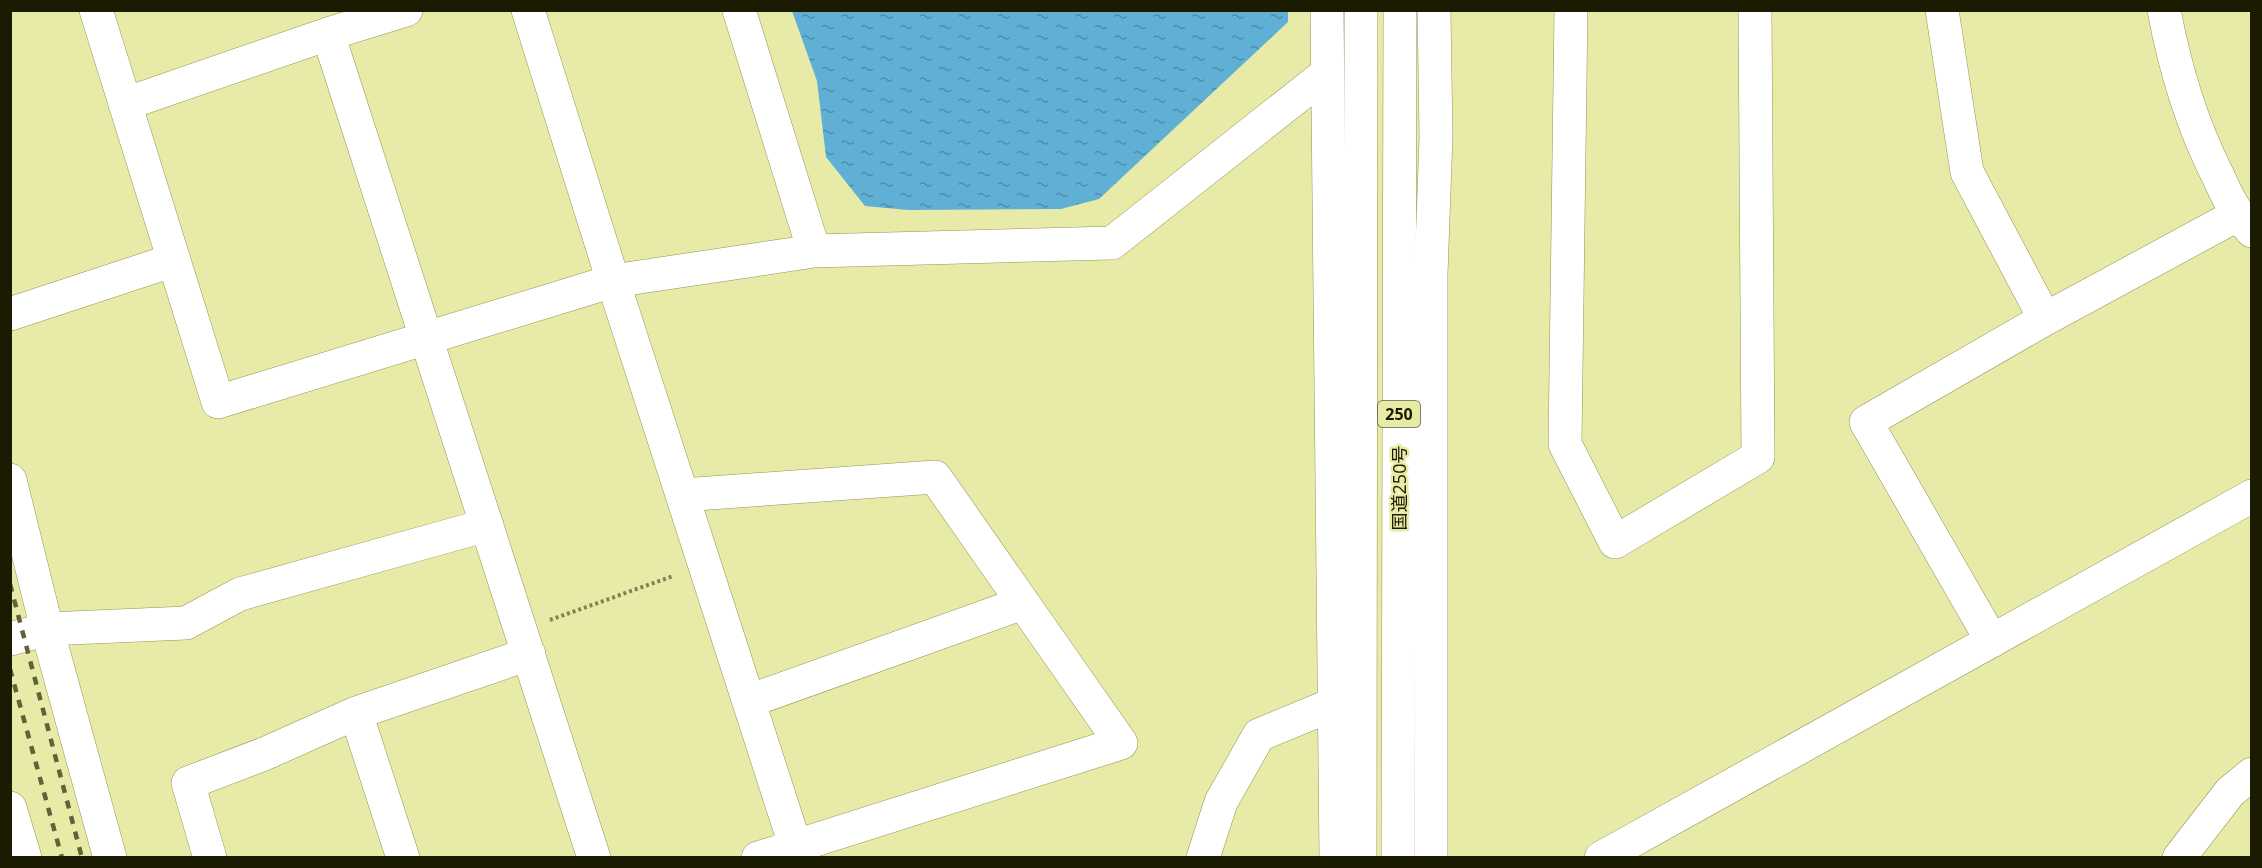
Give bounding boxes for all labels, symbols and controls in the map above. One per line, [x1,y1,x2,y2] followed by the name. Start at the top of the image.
[1378,401,1420,427] road number: 250
[1387,446,1411,530] street label: 国道250号

